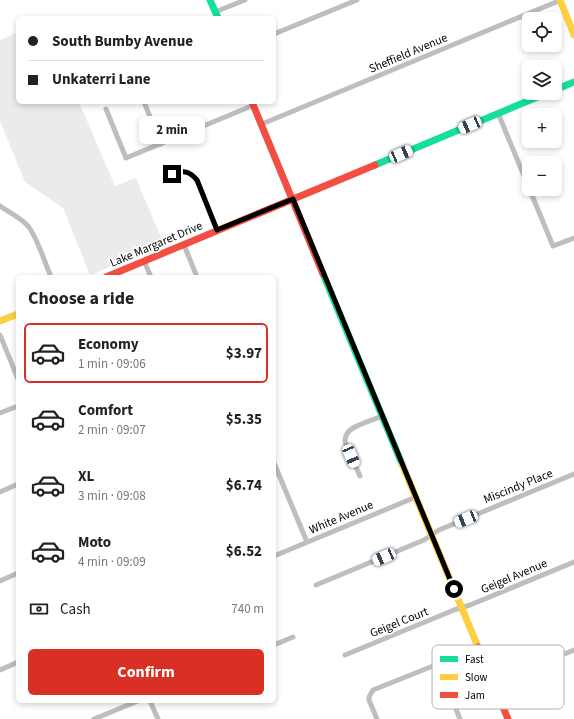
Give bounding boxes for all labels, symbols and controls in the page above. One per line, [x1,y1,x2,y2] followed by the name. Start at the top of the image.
[522,12,562,196] map controls
[522,12,562,52] button: locate
[366,29,450,78] street label: Sheffield Avenue
[52,31,193,52] text: South Bumby Avenue
[522,60,562,100] button: layers
[52,69,151,90] text: Unkaterri Lane
[522,108,562,148] button: +
[457,115,483,135] car
[139,116,205,144] callout: 2 min
[156,121,188,139] text: 2 min
[388,144,414,164] car
[522,156,562,196] button: −
[163,165,181,183] route end
[107,217,205,272] street label: Lake Margaret Drive
[28,286,134,311] text: Choose a ride
[78,334,139,355] text: Economy
[30,335,66,371] icon: car
[226,343,262,364] text: $3.97
[78,355,146,373] text: 1 min · 09:06
[78,400,133,421] text: Comfort
[30,401,66,437] icon: car
[226,409,262,430] text: $5.35
[78,421,146,439] text: 2 min · 09:07
[341,443,361,469] car
[481,465,555,508] street label: Miscindy Place
[78,466,94,487] text: XL
[30,467,66,503] icon: car
[226,475,262,496] text: $6.74
[78,487,146,505] text: 3 min · 09:08
[307,496,376,539] street label: White Avenue
[453,509,479,529] car
[78,532,111,553] text: Moto
[30,533,66,569] icon: car
[226,541,262,562] text: $6.52
[371,547,397,567] car
[78,553,146,571] text: 4 min · 09:09
[478,555,550,598] street label: Geigel Avenue
[445,580,463,598] route start
[28,598,50,620] icon: cash
[60,599,91,620] text: Cash
[231,600,264,618] text: 740 m
[367,603,431,642] street label: Geigel Court
[432,645,564,709] legend
[28,649,264,695] button: Confirm
[465,652,484,667] text: Fast
[465,670,488,685] text: Slow
[465,688,485,703] text: Jam

